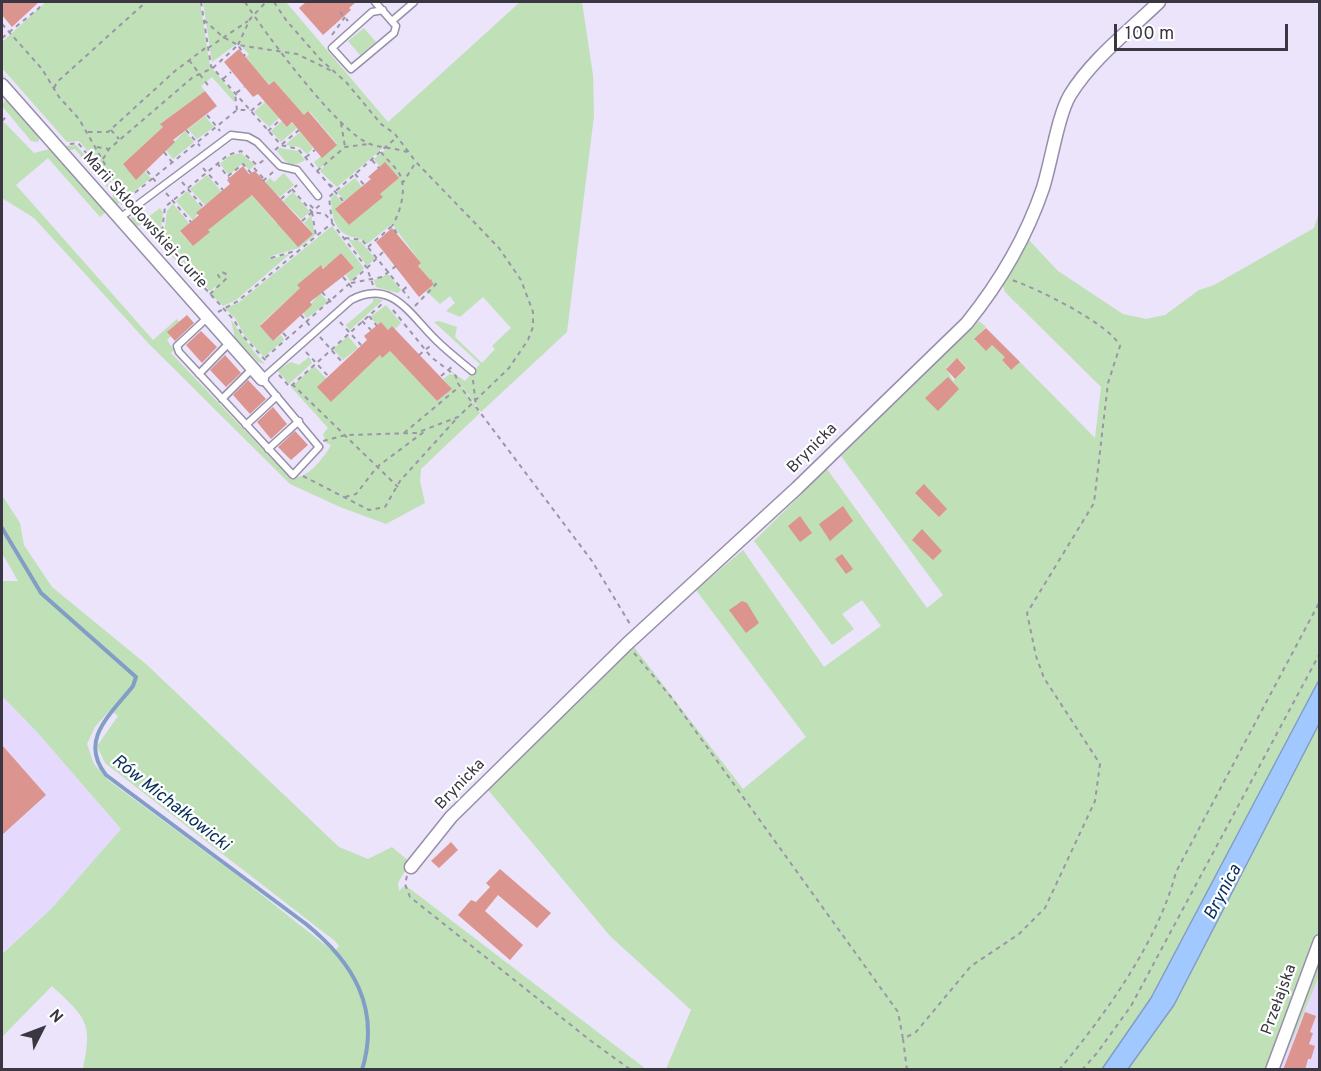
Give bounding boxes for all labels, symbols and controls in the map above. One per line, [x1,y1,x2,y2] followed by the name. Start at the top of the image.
[1117,12,1291,50] scale bar
[1125,23,1174,46] text: 100 m
[78,149,210,293] street label: Marii Skłodowskiej-Curie
[784,420,842,478] street label: Brynicka
[106,751,234,857] water label: Rów Michałkowicki
[432,756,490,814] street label: Brynicka
[1201,862,1247,924] water label: Brynica
[1258,962,1302,1038] street label: Przełajska
[12,999,72,1059] north arrow
[44,1006,67,1028] text: N

